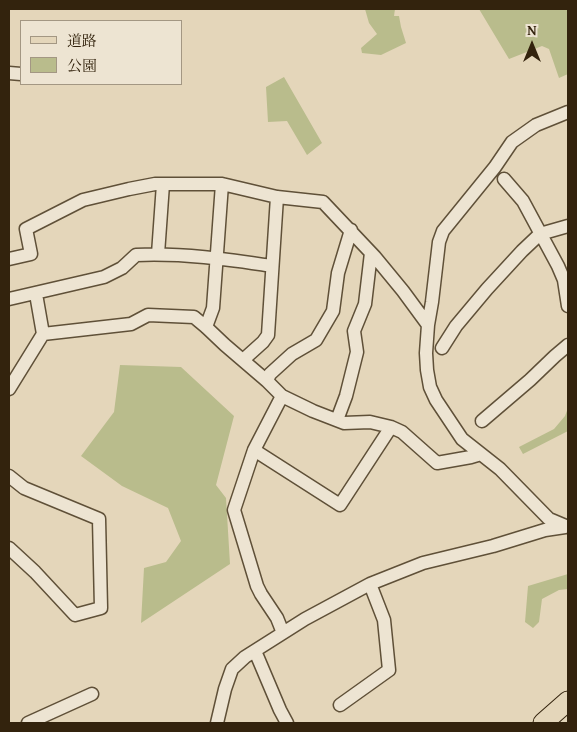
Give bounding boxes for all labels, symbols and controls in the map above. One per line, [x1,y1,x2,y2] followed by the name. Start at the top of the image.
[20,20,182,85] legend
[507,20,557,70] north arrow
[527,20,537,40] text: N
[67,30,97,51] text: 道路
[67,55,97,76] text: 公園

